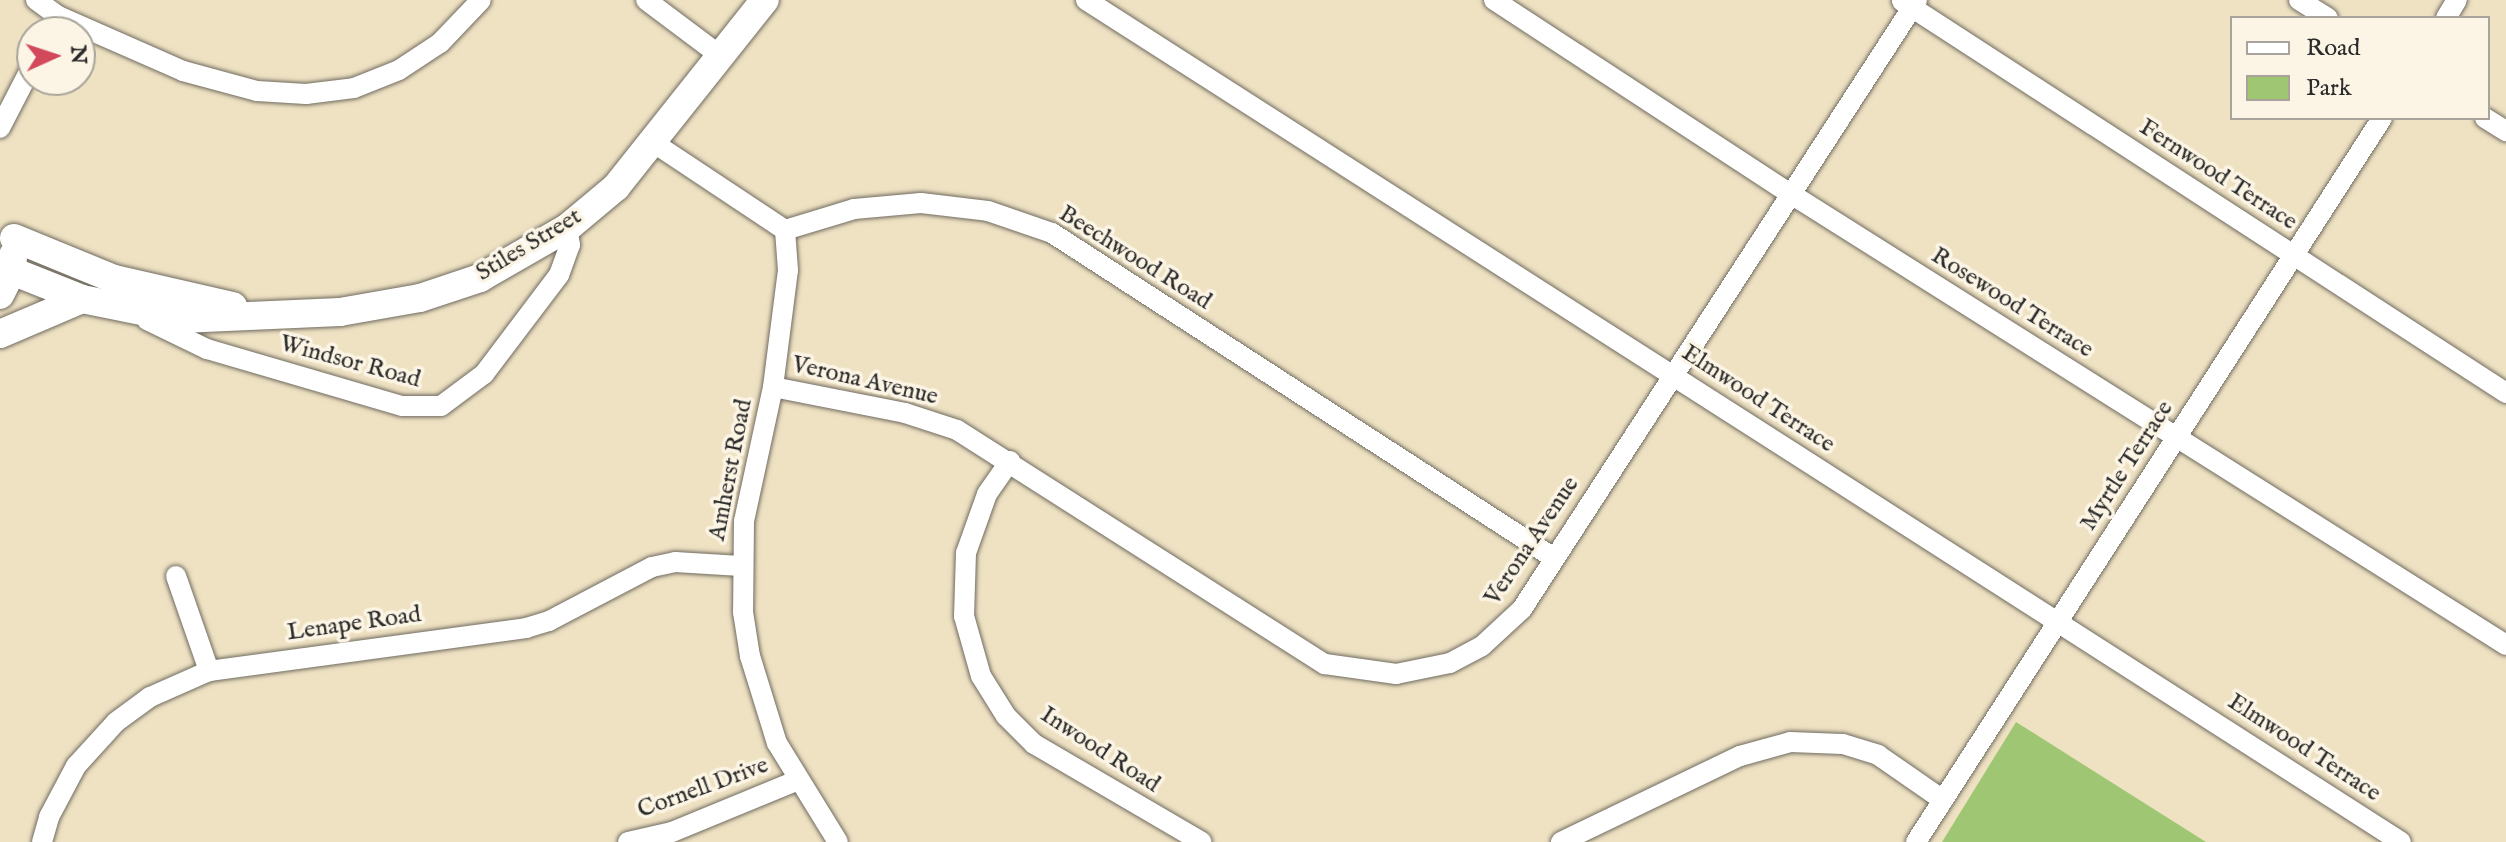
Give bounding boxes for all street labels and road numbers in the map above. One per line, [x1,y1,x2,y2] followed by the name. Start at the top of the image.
[2134,113,2302,237] street label: Fernwood Terrace
[1053,200,1217,316] street label: Beechwood Road
[471,202,587,288] street label: Stiles Street
[1926,242,2098,364] street label: Rosewood Terrace
[276,329,424,395] street label: Windsor Road
[1676,339,1840,459] street label: Elmwood Terrace
[789,350,941,412] street label: Verona Avenue
[2074,396,2180,536] street label: Myrtle Terrace
[703,397,759,543] street label: Amherst Road
[1478,471,1586,611] street label: Verona Avenue
[285,600,423,648] street label: Lenape Road
[2222,688,2386,808] street label: Elmwood Terrace
[1035,701,1165,799] street label: Inwood Road
[634,751,772,825] street label: Cornell Drive

